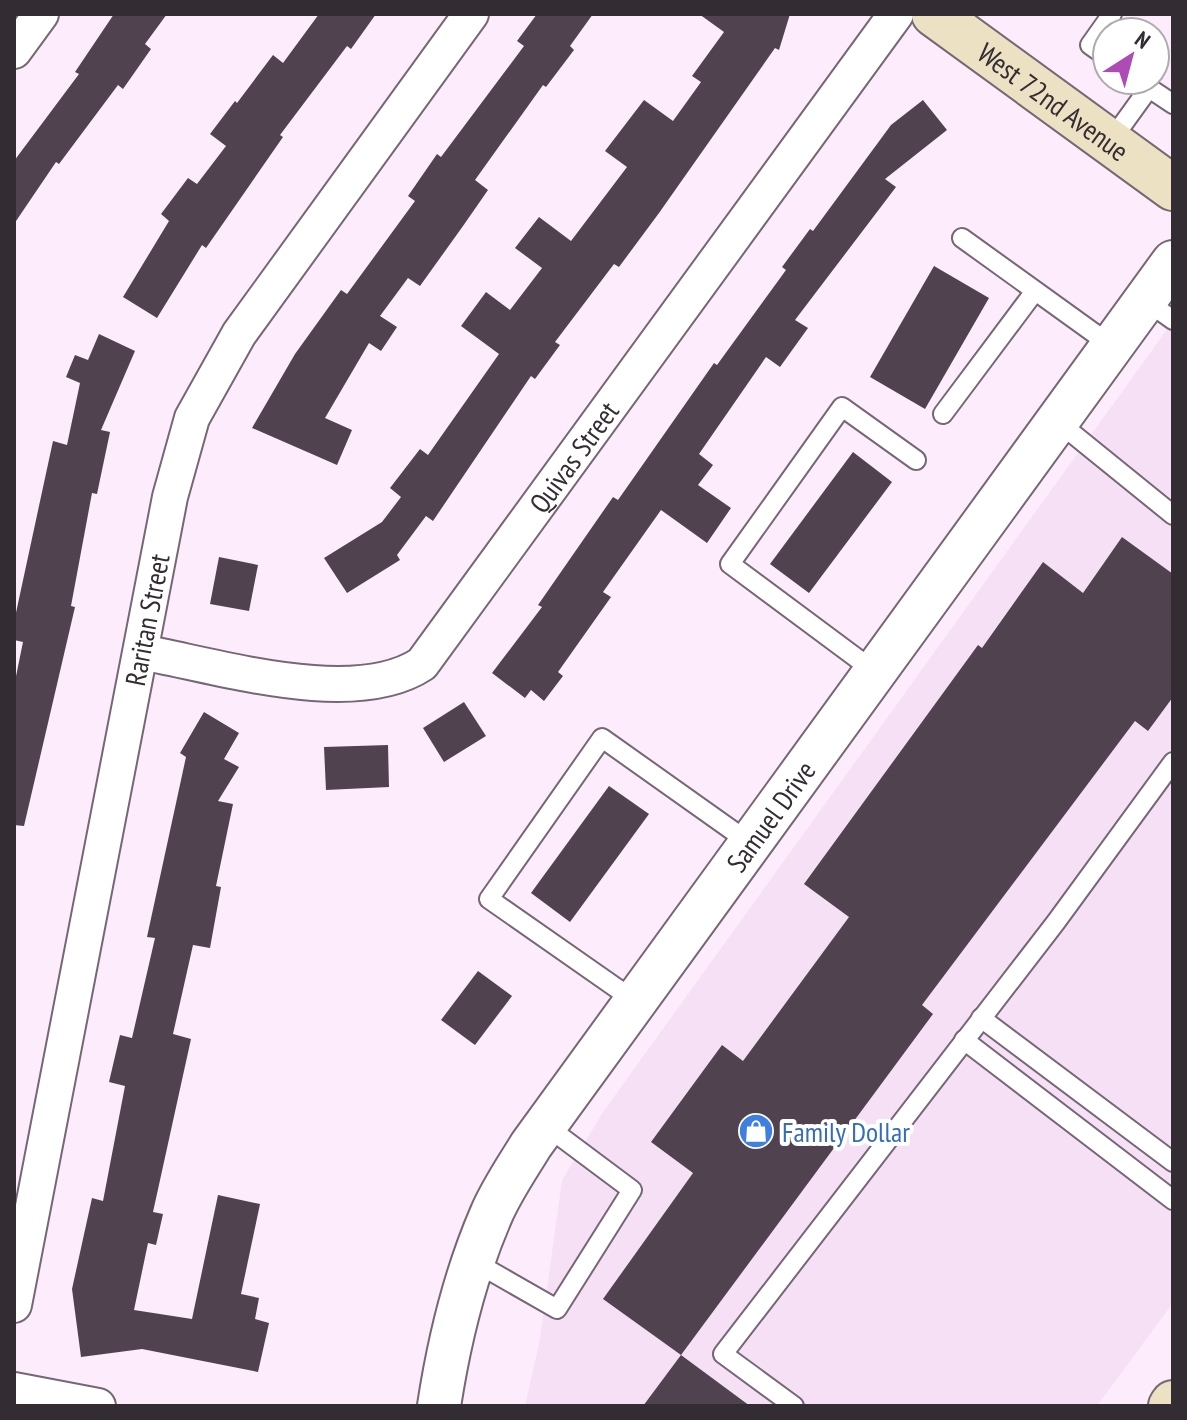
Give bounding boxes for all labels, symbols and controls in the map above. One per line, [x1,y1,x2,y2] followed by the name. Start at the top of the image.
[1091,16,1171,96] north arrow
[1130,25,1156,55] text: N
[971,34,1137,169] street label: West 72nd Avenue
[520,393,626,520] street label: Quivas Street
[115,550,177,689] street label: Raritan Street
[717,753,823,879] street label: Samuel Drive
[737,1112,775,1150] shop icon: Family Dollar
[782,1113,910,1150] place label: Family Dollar

